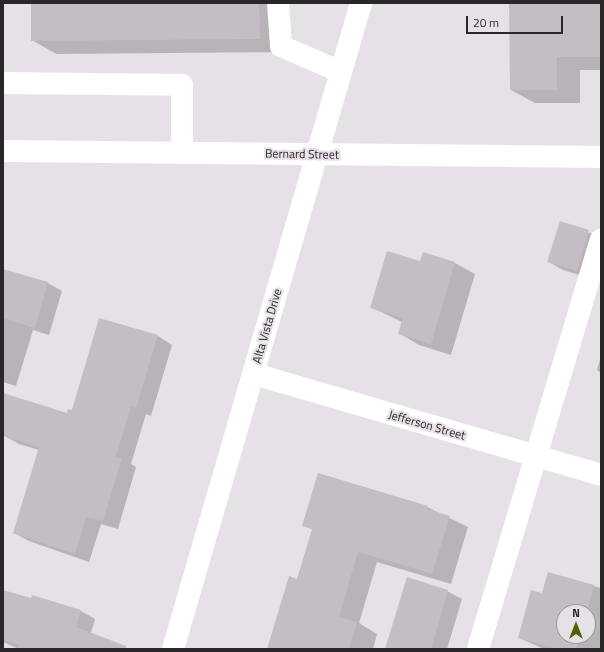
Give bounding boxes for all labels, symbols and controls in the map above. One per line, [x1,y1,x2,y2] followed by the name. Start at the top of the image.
[468,8,565,34] scale bar
[473,13,499,32] text: 20 m
[265,146,339,162] street label: Bernard Street
[249,287,285,365] street label: Alta Vista Drive
[387,407,467,443] street label: Jefferson Street
[556,604,596,644] north arrow
[572,605,580,621] text: N

